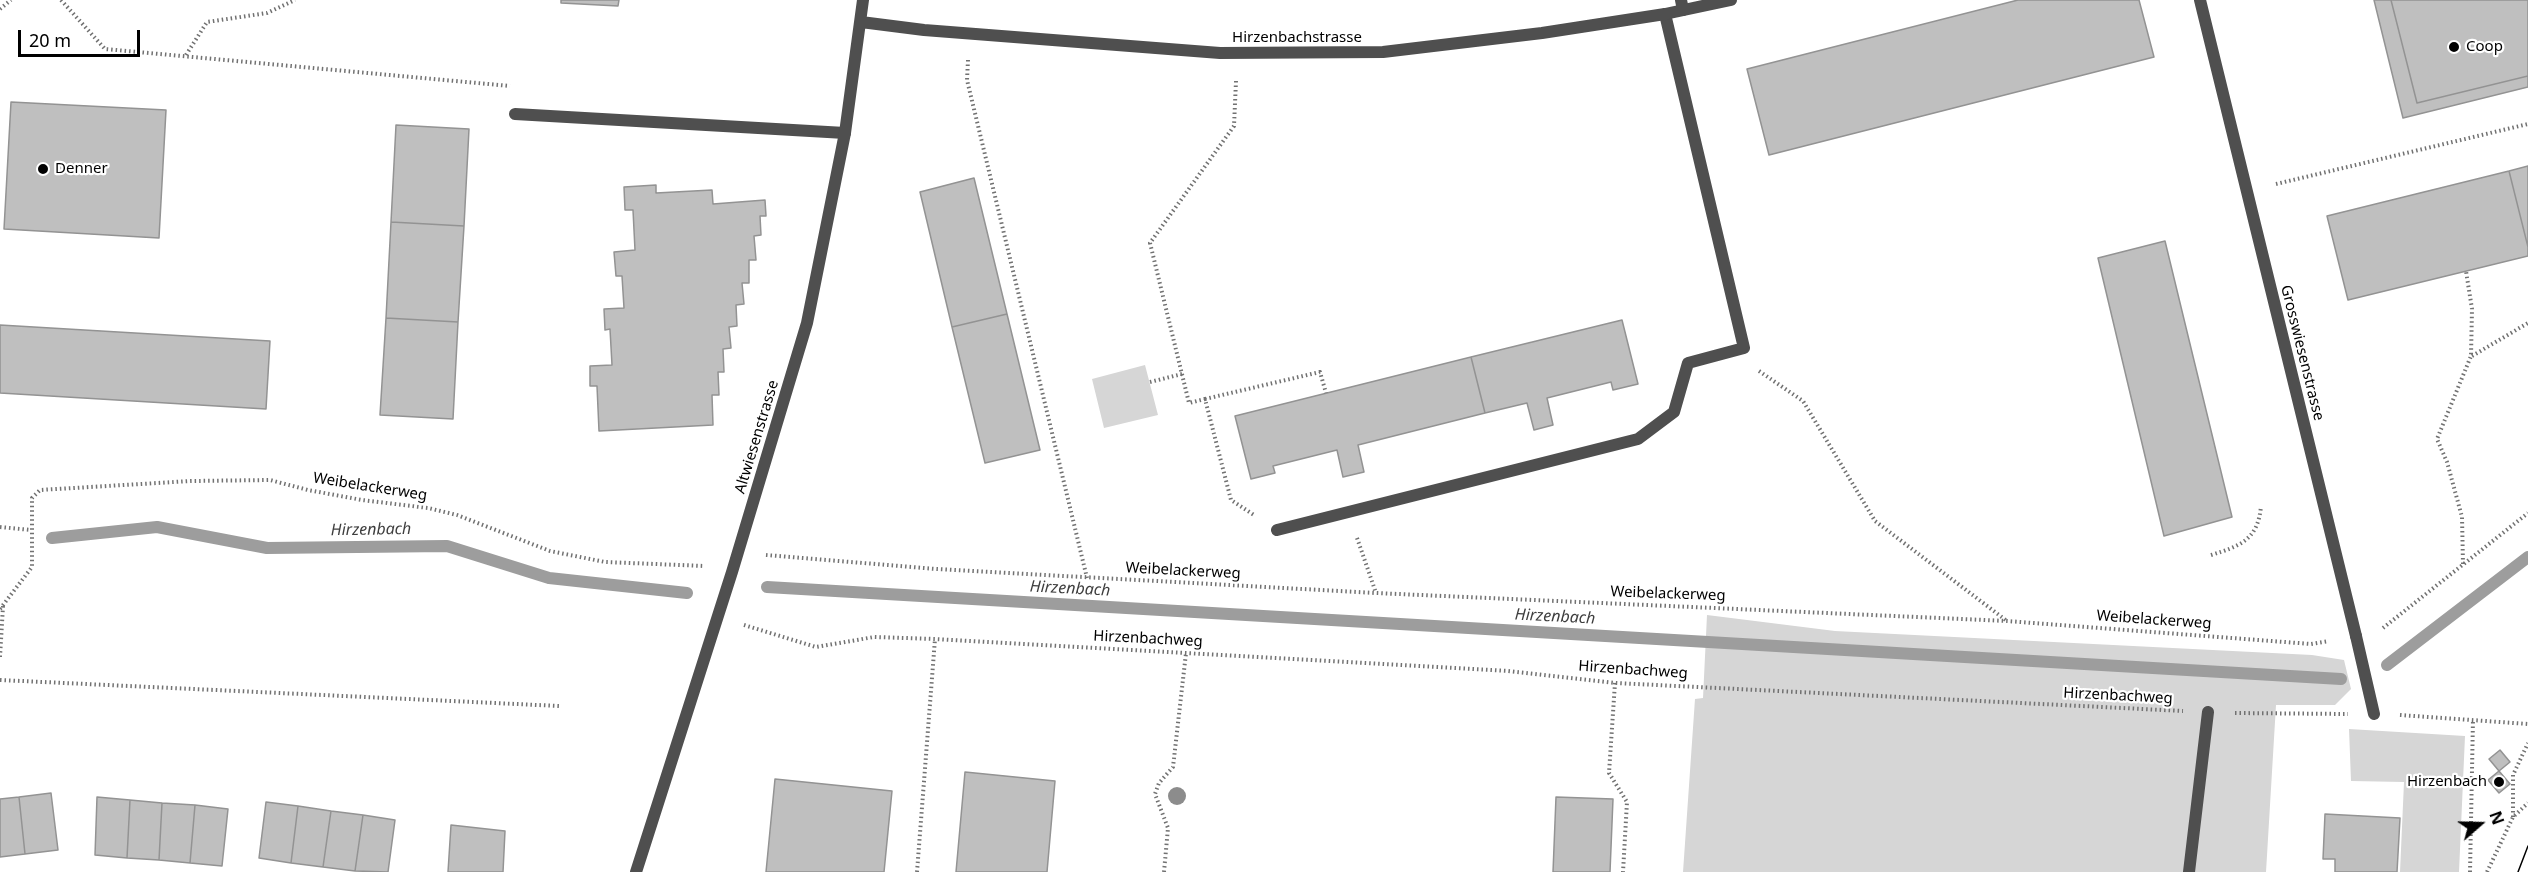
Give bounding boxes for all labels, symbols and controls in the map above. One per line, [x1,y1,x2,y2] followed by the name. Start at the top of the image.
[21,18,142,56] scale bar
[29,28,71,52] text: 20 m
[1232,29,1362,47] street label: Hirzenbachstrasse
[2466,38,2503,56] place label: Coop
[2447,40,2461,54] marker: Coop
[55,160,108,178] place label: Denner
[36,162,50,176] marker: Denner
[2276,283,2328,423] street label: Grosswiesenstrasse
[731,378,783,496] street label: Altwiesenstrasse
[312,469,428,505] street label: Weibelackerweg
[331,520,411,540] water label: Hirzenbach
[1125,559,1241,583] street label: Weibelackerweg
[1029,577,1111,601] water label: Hirzenbach
[1610,583,1726,605] street label: Weibelackerweg
[1514,605,1596,629] water label: Hirzenbach
[2096,607,2212,633] street label: Weibelackerweg
[1093,627,1203,651] street label: Hirzenbachweg
[1578,657,1688,683] street label: Hirzenbachweg
[2063,684,2173,708] street label: Hirzenbachweg
[2407,773,2487,791] place label: Hirzenbach
[2492,775,2506,789] marker: Hirzenbach
[2450,794,2510,854] north arrow
[2484,808,2509,828] text: N

